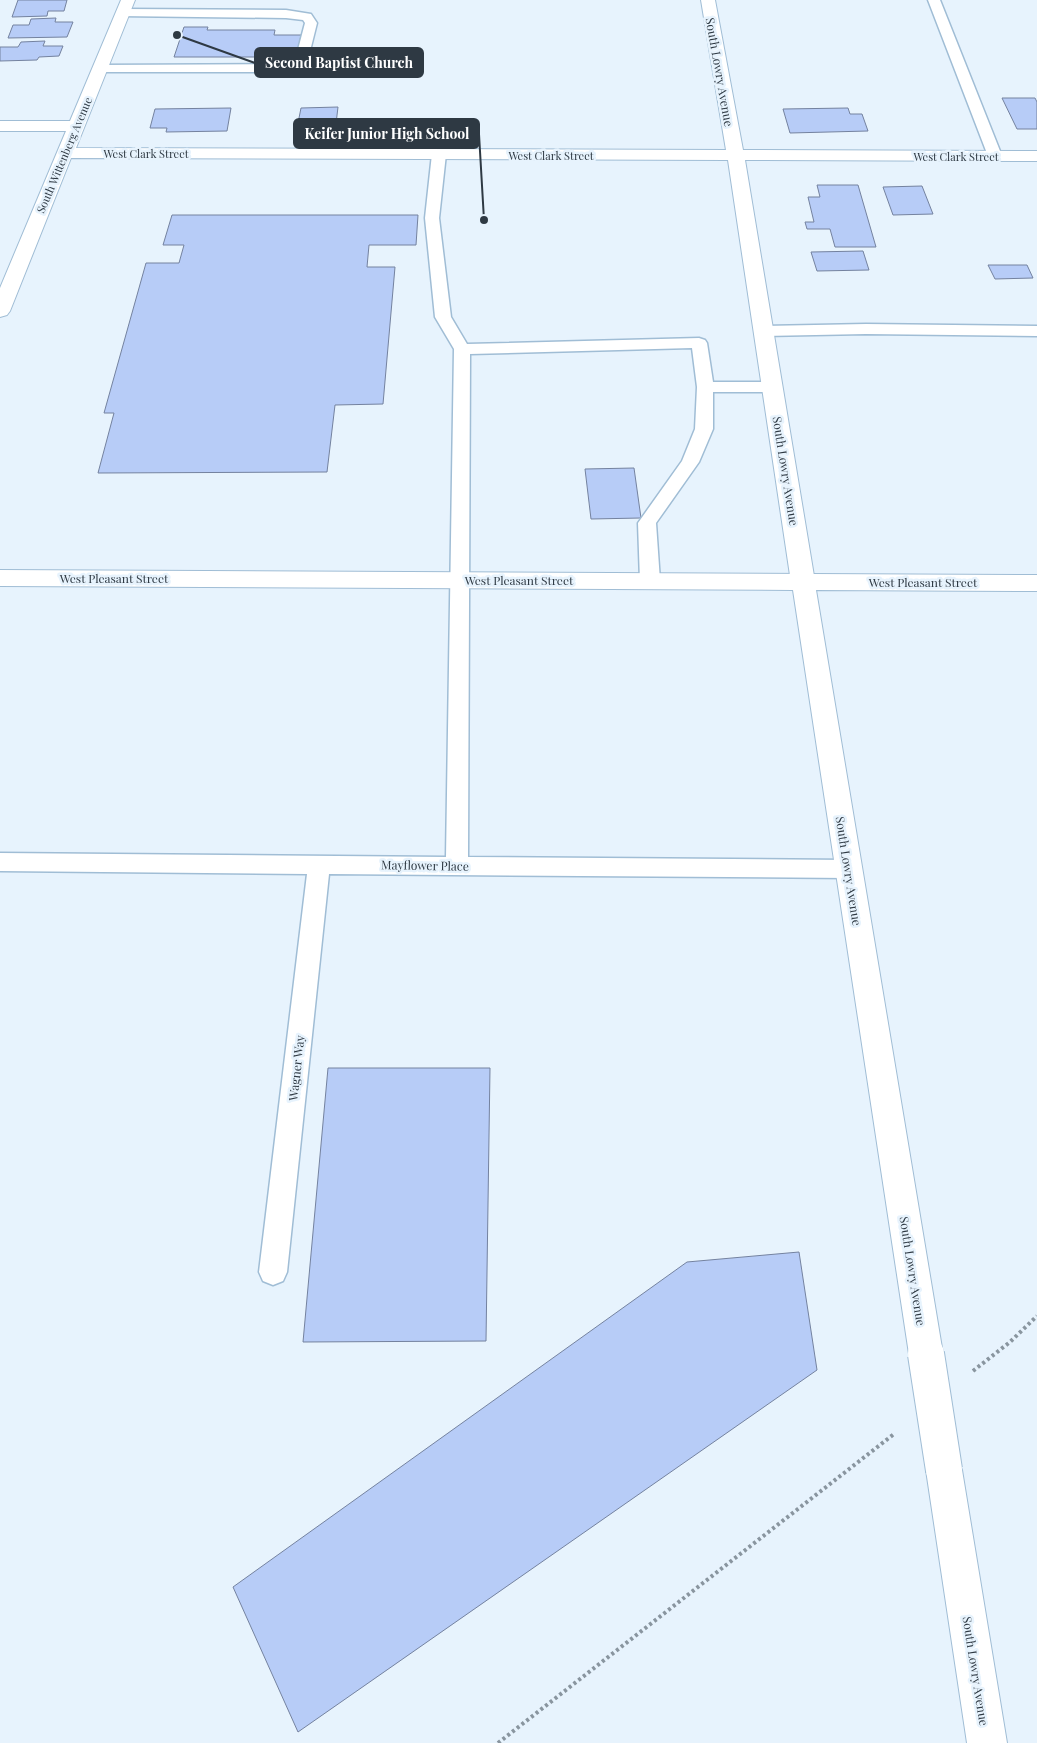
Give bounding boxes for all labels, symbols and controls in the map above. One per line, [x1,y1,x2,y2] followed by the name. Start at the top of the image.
[703,16,737,128] street label: South Lowry Avenue
[255,48,423,77] callout: Second Baptist Church
[265,53,413,72] text: Second Baptist Church
[33,94,95,215] street label: South Wittenberg Avenue
[294,119,479,148] callout: Keifer Junior High School
[305,124,470,143] text: Keifer Junior High School
[102,146,189,161] street label: West Clark Street
[507,148,594,163] street label: West Clark Street
[912,149,999,164] street label: West Clark Street
[769,415,803,527] street label: South Lowry Avenue
[59,570,169,586] street label: West Pleasant Street
[464,572,574,588] street label: West Pleasant Street
[868,574,978,590] street label: West Pleasant Street
[832,815,866,927] street label: South Lowry Avenue
[381,856,469,874] street label: Mayflower Place
[285,1034,307,1103] street label: Wagner Way
[896,1215,930,1327] street label: South Lowry Avenue
[959,1615,993,1727] street label: South Lowry Avenue

